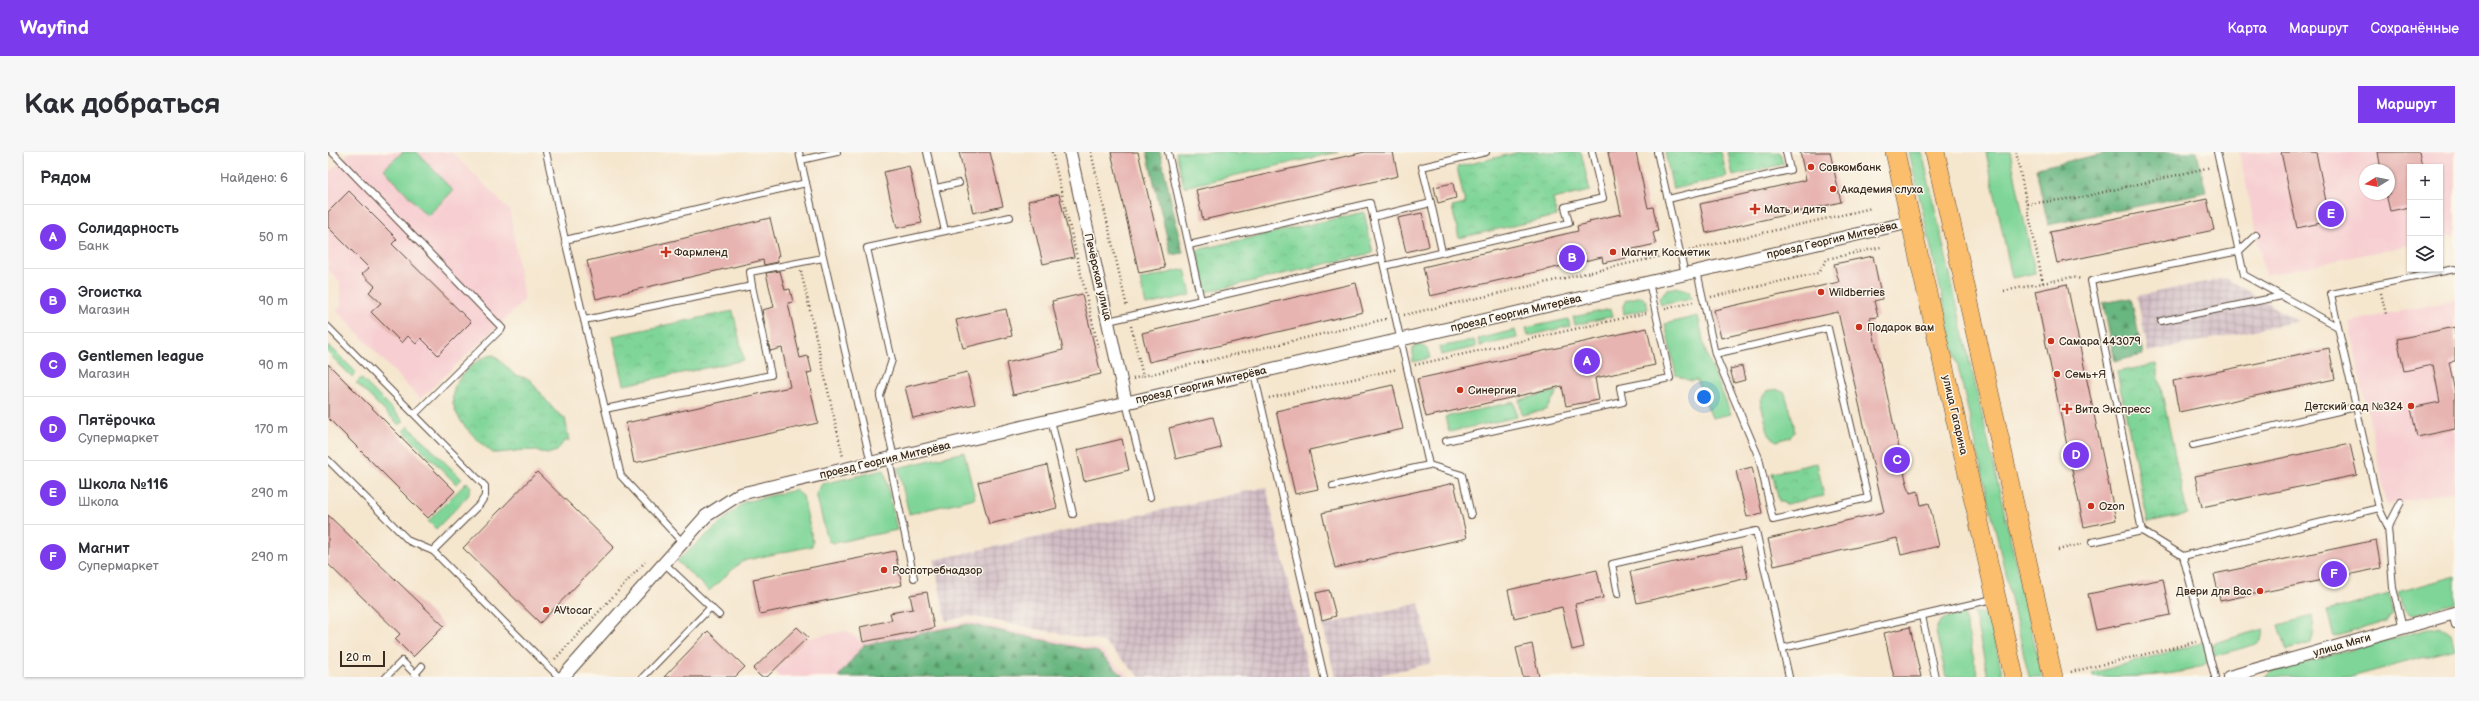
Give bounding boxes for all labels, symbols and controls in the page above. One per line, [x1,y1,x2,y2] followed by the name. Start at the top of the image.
[20,17,89,40] text: Wayfind
[2228,20,2267,37] text: Карта
[2289,20,2349,37] text: Маршрут
[2371,20,2459,37] text: Сохранённые
[2358,86,2455,123] button: Маршрут
[24,88,221,121] text: Как добраться
[1819,161,1881,174] place label: Совкомбанк
[1806,162,1816,172] marker: Совкомбанк
[2359,164,2395,200] north arrow
[2407,164,2443,272] map controls
[2407,164,2443,200] button: +
[40,168,91,188] text: Рядом
[220,170,288,186] text: Найдено: 6
[1840,183,1924,196] place label: Академия слуха
[1828,184,1838,194] marker: Академия слуха
[2318,199,2344,229] pin: E
[2407,200,2443,236] button: −
[1749,203,1761,215] marker: Мать и дитя
[1764,203,1826,216] place label: Мать и дитя
[1765,218,1899,261] street label: проезд Георгия Митерёва
[78,219,179,238] text: Солидарность
[49,229,57,245] text: A
[259,229,288,245] text: 50 m
[1082,232,1114,322] street label: Печёрская улица
[2407,236,2443,272] button: layers
[78,238,109,254] text: Банк
[1559,243,1585,273] pin: B
[674,246,728,259] place label: Фармленд
[1621,246,1710,259] place label: Магнит Косметик
[661,247,671,257] marker: Фармленд
[1608,247,1618,257] marker: Магнит Косметик
[78,283,142,302] text: Эгоистка
[1829,286,1886,299] place label: Wildberries
[1816,287,1826,297] marker: Wildberries
[1449,291,1583,334] street label: проезд Георгия Митерёва
[48,293,58,309] text: B
[259,293,288,309] text: 90 m
[78,302,130,318] text: Магазин
[1867,321,1934,334] place label: Подарок вам
[1854,322,1864,332] marker: Подарок вам
[2059,335,2141,348] place label: Самара 443079
[2046,336,2056,346] marker: Самара 443079
[1574,346,1600,376] pin: A
[78,347,204,366] text: Gentlemen league
[48,357,58,373] text: C
[259,357,288,373] text: 90 m
[1134,363,1268,406] street label: проезд Георгия Митерёва
[78,366,130,382] text: Магазин
[2065,368,2106,381] place label: Семь+Я
[2052,369,2062,379] marker: Семь+Я
[1939,374,1971,457] street label: улица Гагарина
[1468,384,1517,397] place label: Синергия
[1455,385,1465,395] marker: Синергия
[1694,387,1714,407] your location
[2304,400,2403,413] place label: Детский сад №324
[2406,401,2416,411] marker: Детский сад №324
[2075,403,2151,416] place label: Вита Экспресс
[2062,404,2072,414] marker: Вита Экспресс
[78,411,155,430] text: Пятёрочка
[48,421,58,437] text: D
[255,421,288,437] text: 170 m
[78,430,159,446] text: Супермаркет
[818,438,952,481] street label: проезд Георгия Митерёва
[2063,440,2089,470] pin: D
[1884,445,1910,475] pin: C
[78,475,168,494] text: Школа №116
[49,485,57,501] text: E
[251,485,288,501] text: 290 m
[78,494,119,510] text: Школа
[2099,500,2125,513] place label: Ozon
[2086,501,2096,511] marker: Ozon
[78,539,130,558] text: Магнит
[49,549,57,565] text: F
[251,549,288,565] text: 290 m
[78,558,159,574] text: Супермаркет
[2321,559,2347,589] pin: F
[892,564,983,577] place label: Роспотребнадзор
[879,565,889,575] marker: Роспотребнадзор
[2176,585,2253,598] place label: Двери для Вас
[2255,586,2265,596] marker: Двери для Вас
[554,604,593,617] place label: AVtocar
[541,605,551,615] marker: AVtocar
[2312,631,2372,659] street label: улица Мяги
[340,649,385,668] scale bar
[346,651,371,664] text: 20 m

